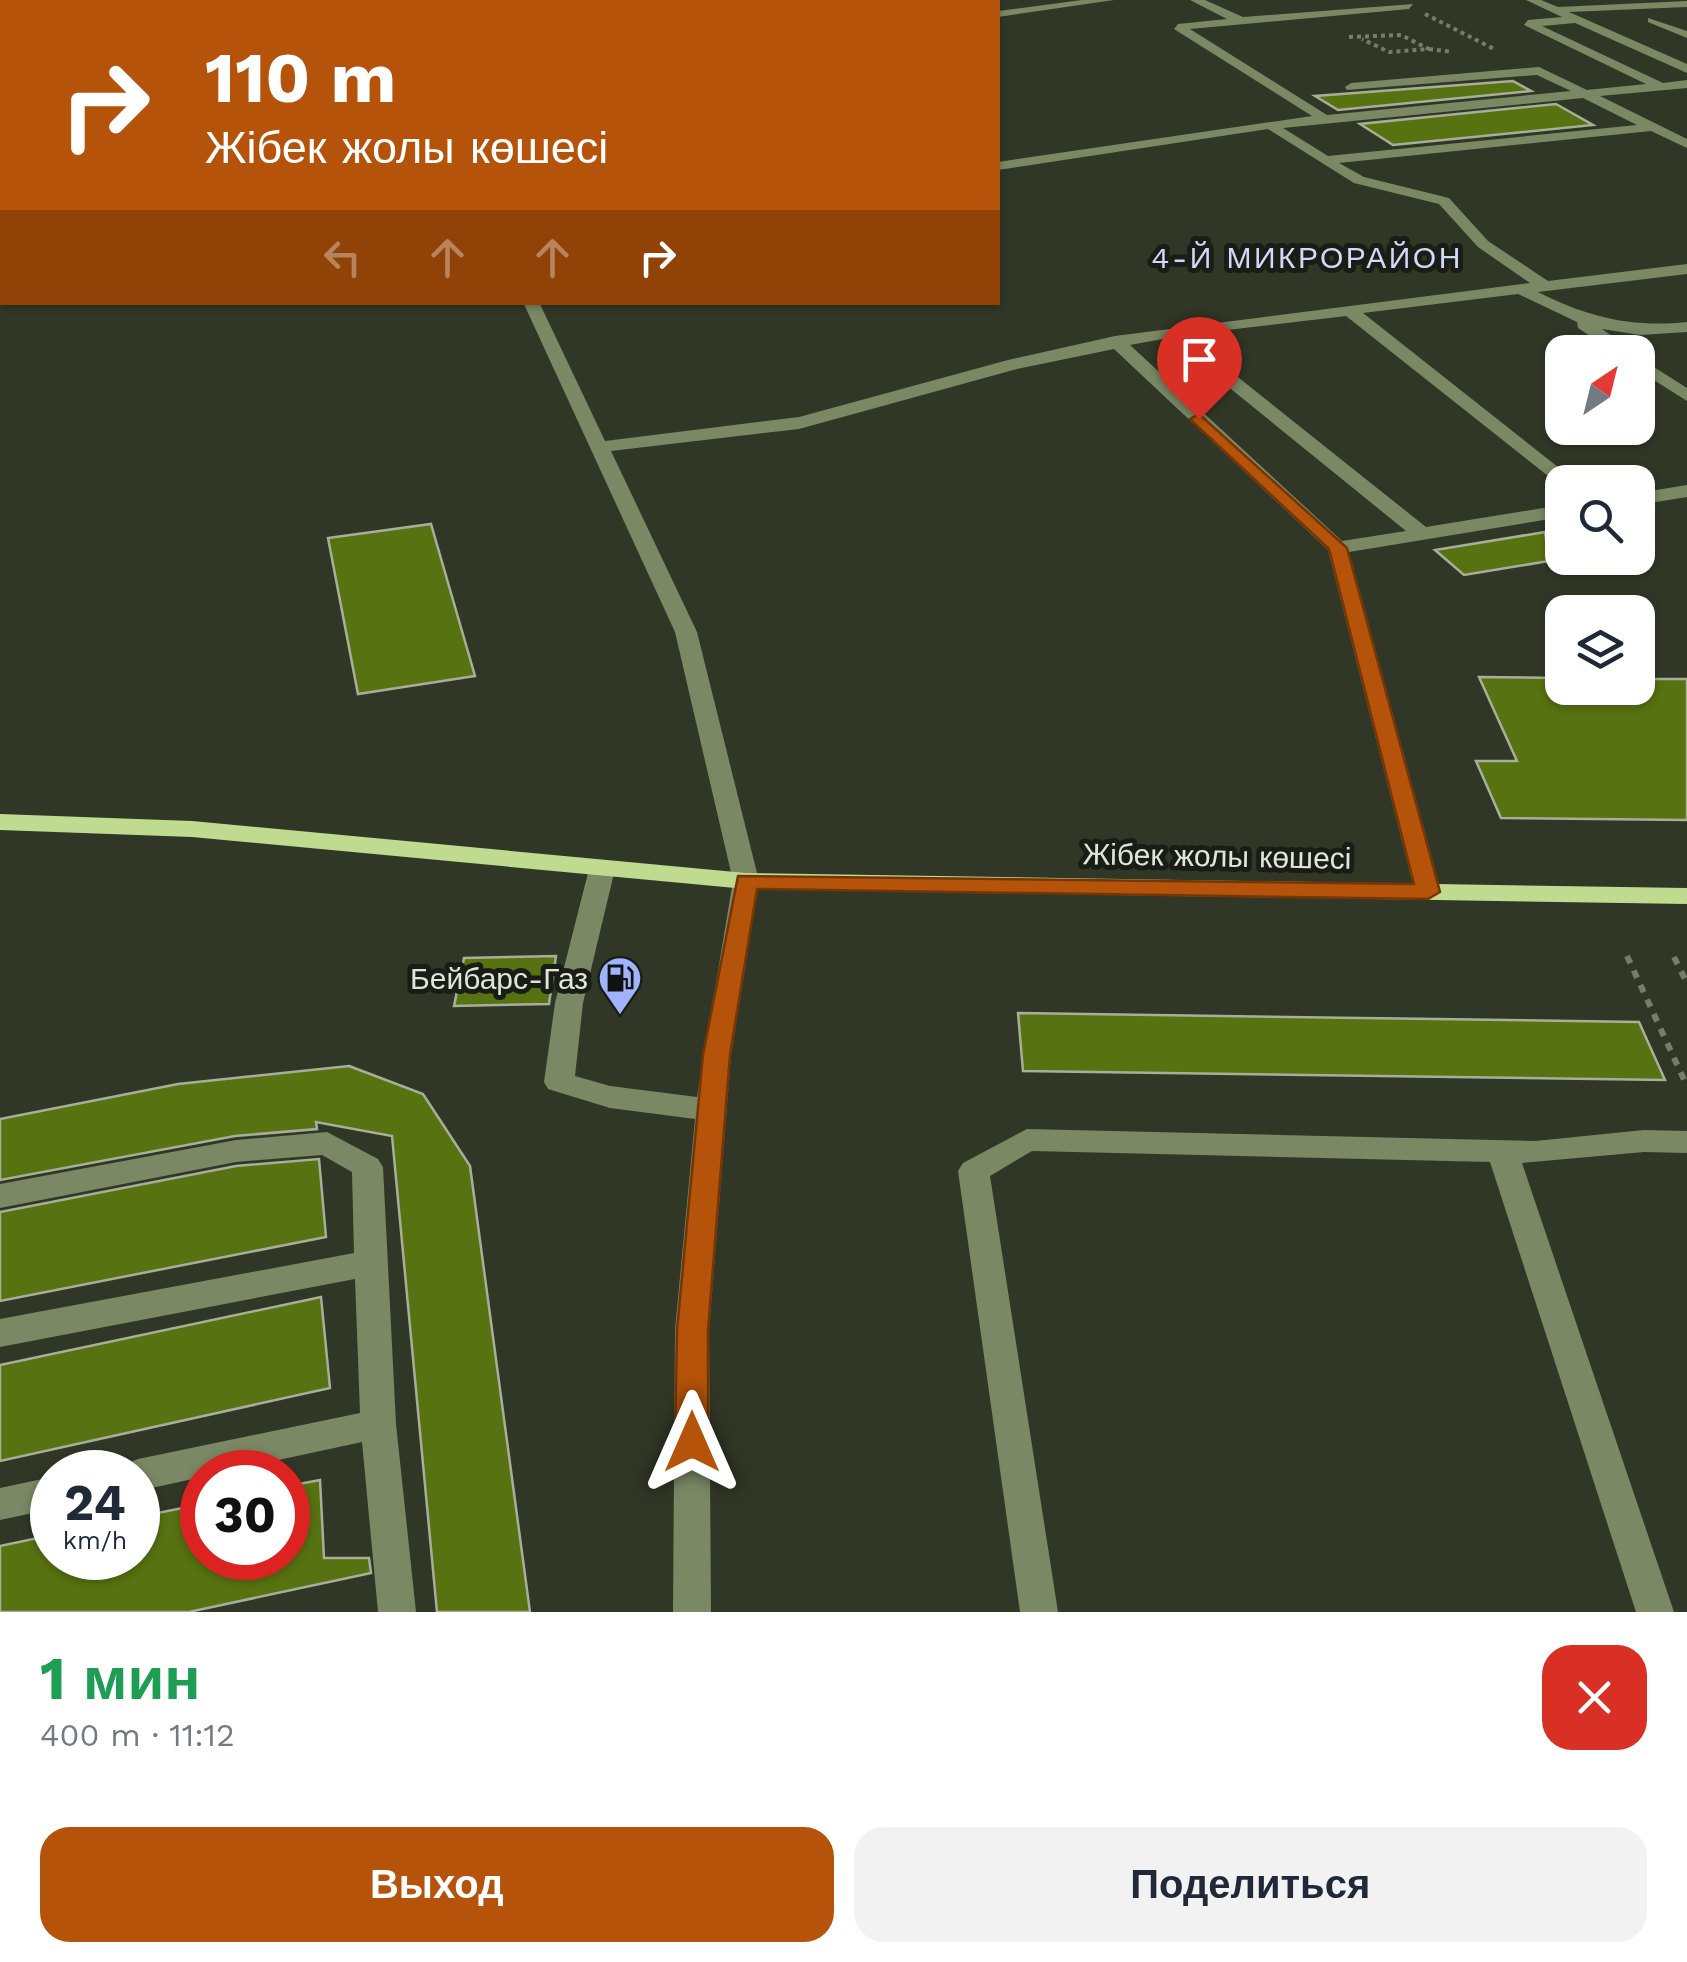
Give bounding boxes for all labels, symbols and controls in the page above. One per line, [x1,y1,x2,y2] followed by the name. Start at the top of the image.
[205,37,396,119] text: 110 m
[40,40,170,170] icon: right
[205,121,608,174] text: Жібек жолы көшесі
[315,230,370,285] icon: left
[420,230,475,285] icon: ahead
[525,230,580,285] icon: ahead
[630,230,685,285] icon: right
[1151,240,1463,275] district label: 4-Й МИКРОРАЙОН
[1157,317,1242,420] pin
[1172,332,1227,387] icon: arrive
[1545,335,1655,445] north arrow
[1545,335,1655,705] map controls
[1545,465,1655,575] button: search
[1545,595,1655,705] button: layers
[1082,836,1352,876] street label: Жібек жолы көшесі
[597,955,643,1016] fuel station icon: Бейбарс-Газ
[410,961,588,996] place label: Бейбарс-Газ
[640,1390,744,1494] position arrow
[180,1450,310,1580] speed limit sign: 30
[64,1473,126,1532] text: 24
[63,1526,127,1555] text: km/h
[40,1643,201,1714] text: 1 мин
[1542,1645,1647,1750] button: close
[40,1716,235,1754] text: 400 m · 11:12
[40,1827,834,1942] button: Выход
[854,1827,1647,1942] button: Поделиться

